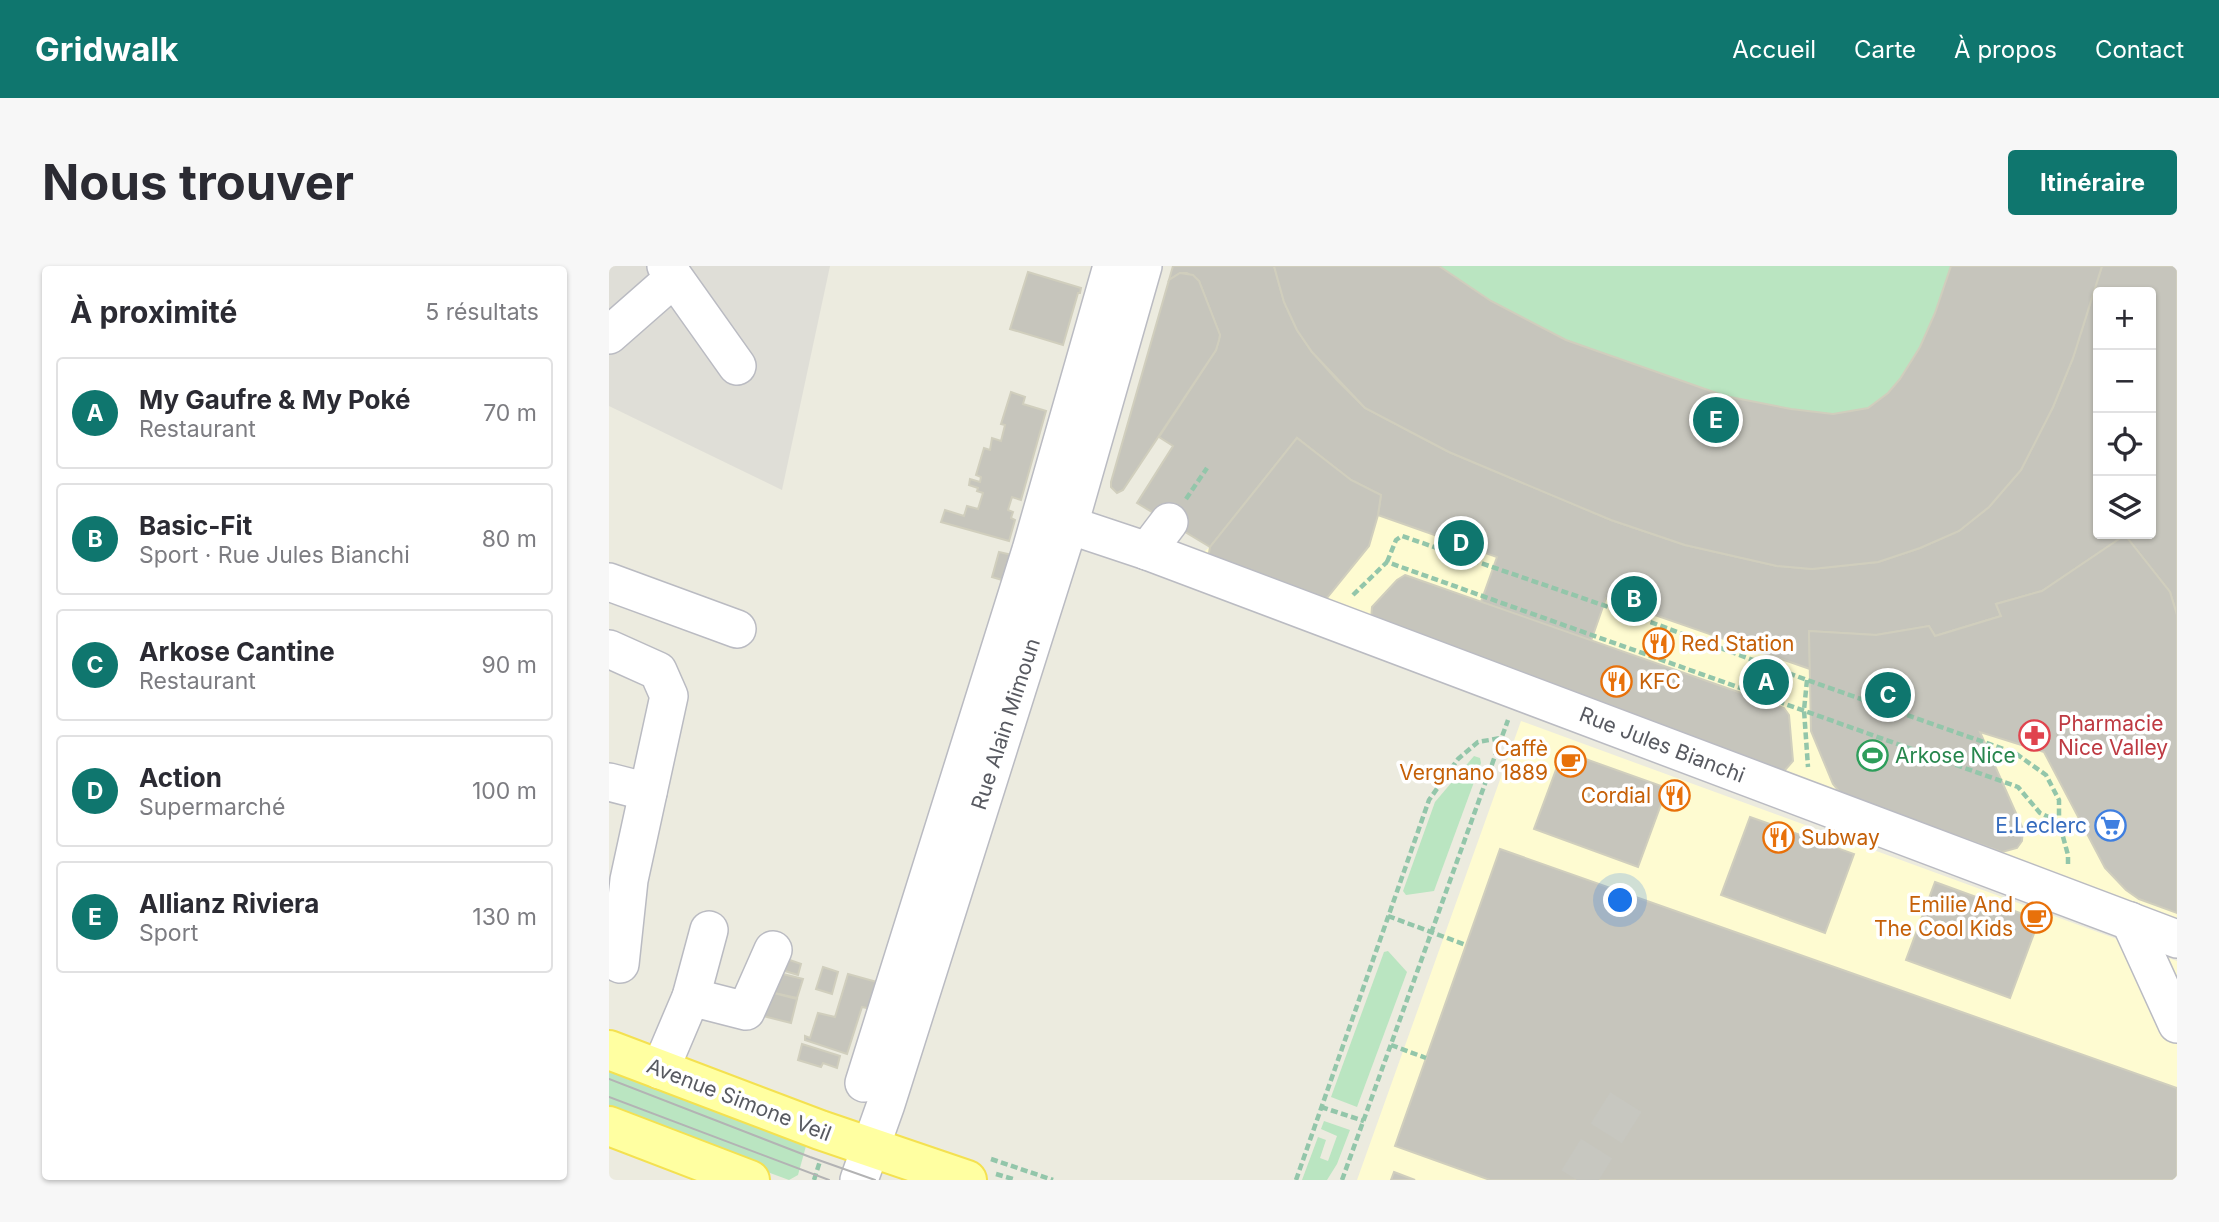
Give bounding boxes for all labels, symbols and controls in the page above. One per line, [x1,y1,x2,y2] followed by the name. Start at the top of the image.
[35,29,178,69] text: Gridwalk
[1732,35,1816,64] text: Accueil
[1854,35,1916,64] text: Carte
[1954,35,2057,64] text: À propos
[2095,35,2184,64] text: Contact
[2008,150,2177,215] button: Itinéraire
[42,153,354,212] text: Nous trouver
[2093,287,2156,539] map controls
[2093,287,2156,350] button: +
[70,294,237,330] text: À proximité
[425,298,539,326] text: 5 résultats
[2093,350,2156,413] button: −
[139,384,411,415] text: My Gaufre & My Poké
[1693,394,1739,446] pin: E
[86,399,104,427] text: A
[483,399,537,427] text: 70 m
[2093,413,2156,476] button: locate
[139,415,256,443] text: Restaurant
[2093,476,2156,539] button: layers
[139,510,252,541] text: Basic-Fit
[1438,517,1484,569] pin: D
[87,525,103,553] text: B
[482,525,537,553] text: 80 m
[139,541,410,569] text: Sport · Rue Jules Bianchi
[1611,573,1657,625] pin: B
[1641,627,1675,661] restaurant icon: Red Station
[1681,631,1794,656] place label: Red Station
[966,635,1045,813] street label: Rue Alain Mimoun
[139,636,335,667] text: Arkose Cantine
[86,651,104,679] text: C
[482,651,537,679] text: 90 m
[1743,656,1789,708] pin: A
[1599,665,1633,699] restaurant icon: KFC
[139,667,256,695] text: Restaurant
[1639,669,1681,694] place label: KFC
[1865,669,1911,721] pin: C
[1576,701,1749,788] street label: Rue Jules Bianchi
[2058,711,2168,760] place label: Pharmacie Nice Valley
[2018,719,2052,753] pharmacy icon: Pharmacie Nice Valley
[1399,736,1548,785] place label: Caffè Vergnano 1889
[1855,739,1889,773] sports icon: Arkose Nice
[1895,743,2016,768] place label: Arkose Nice
[1554,744,1588,778] cafe icon: Caffè Vergnano 1889
[139,762,222,793] text: Action
[87,777,103,805] text: D
[472,777,537,805] text: 100 m
[1657,779,1691,813] restaurant icon: Cordial
[1581,783,1651,808] place label: Cordial
[139,793,285,821] text: Supermarché
[2093,809,2127,843] supermarket icon: E.Leclerc
[1995,813,2087,838] place label: E.Leclerc
[1761,821,1795,855] restaurant icon: Subway
[1801,825,1880,850] place label: Subway
[1603,883,1637,917] your location
[139,888,319,919] text: Allianz Riviera
[1874,892,2013,941] place label: Emilie And The Cool Kids
[2019,900,2053,934] cafe icon: Emilie And The Cool Kids
[88,903,102,931] text: E
[472,903,537,931] text: 130 m
[139,919,198,947] text: Sport
[643,1053,835,1146] street label: Avenue Simone Veil

